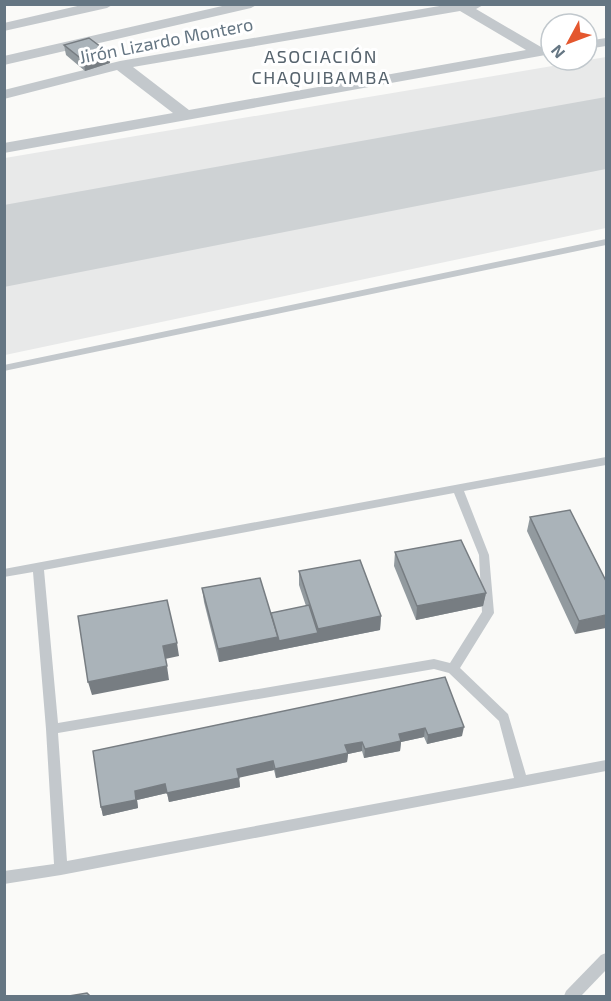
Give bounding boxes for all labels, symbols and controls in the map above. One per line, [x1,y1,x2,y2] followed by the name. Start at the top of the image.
[77,12,255,68] street label: Jirón Lizardo Montero
[539,12,599,72] north arrow
[546,42,568,63] text: N
[251,45,391,88] district label: ASOCIACIÓN CHAQUIBAMBA

